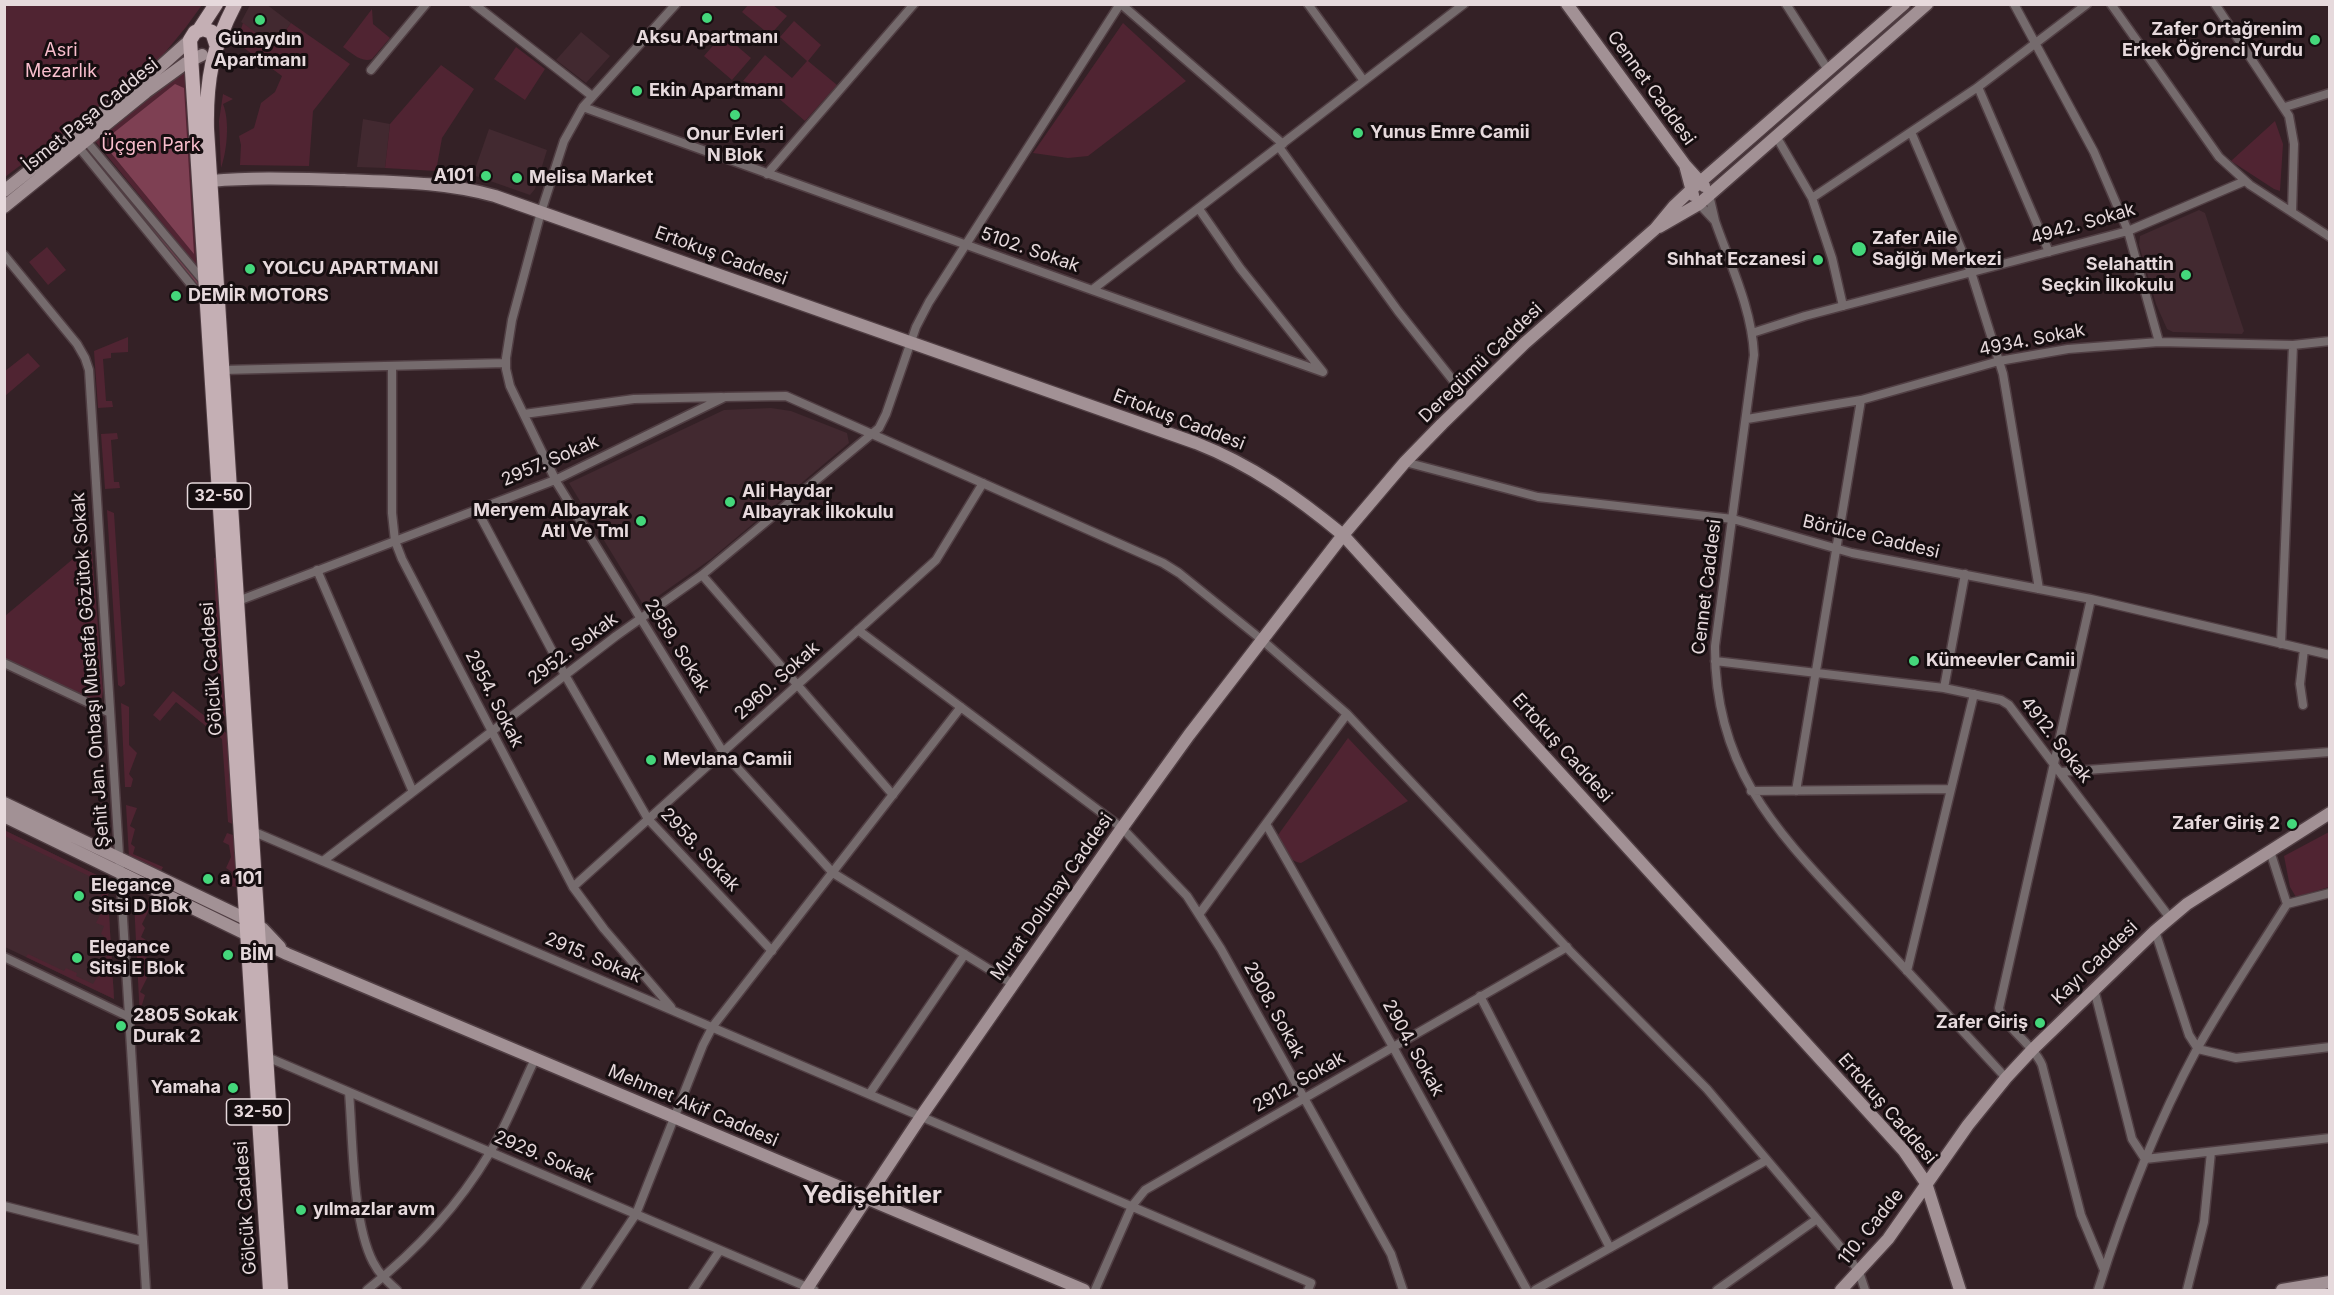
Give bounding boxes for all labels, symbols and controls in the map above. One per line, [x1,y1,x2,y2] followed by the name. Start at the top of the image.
[700,11,714,25] marker: Aksu Apartmanı
[253,13,267,27] marker: Günaydın Apartmanı
[2122,19,2303,62] place label: Zafer Ortağrenim Erkek Öğrenci Yurdu
[636,27,778,49] place label: Aksu Apartmanı
[1602,27,1700,149] street label: Cennet Caddesi
[214,29,306,72] place label: Günaydın Apartmanı
[2308,33,2322,47] marker: Zafer Ortağrenim Erkek Öğrenci Yurdu
[25,40,97,82] park label: Asri Mezarlık
[19,54,163,176] street label: İsmet Paşa Caddesi
[649,80,783,102] place label: Ekin Apartmanı
[630,84,644,98] marker: Ekin Apartmanı
[728,108,742,122] marker: Onur Evleri N Blok
[1370,122,1530,144] place label: Yunus Emre Camii
[686,124,784,166] place label: Onur Evleri N Blok
[1351,126,1365,140] marker: Yunus Emre Camii
[101,135,201,157] park label: Üçgen Park
[434,165,474,187] place label: A101
[529,167,653,189] place label: Melisa Market
[479,169,493,183] marker: A101
[510,171,524,185] marker: Melisa Market
[2028,199,2138,249] street label: 4942. Sokak
[652,222,790,290] street label: Ertokuş Caddesi
[978,223,1082,277] street label: 5102. Sokak
[1872,228,2002,270] place label: Zafer Aile Sağlğı Merkezi
[1850,240,1868,258] marker: Zafer Aile Sağlğı Merkezi
[1667,249,1806,271] place label: Sıhhat Eczanesi
[1811,253,1825,267] marker: Sıhhat Eczanesi
[2041,254,2174,296] place label: Selahattin Seçkin İlkokulu
[262,258,439,280] place label: YOLCU APARTMANI
[243,262,257,276] marker: YOLCU APARTMANI
[2179,268,2193,282] marker: Selahattin Seçkin İlkokulu
[188,285,329,307] place label: DEMİR MOTORS
[169,289,183,303] marker: DEMİR MOTORS
[1415,299,1547,427] street label: Deregümü Caddesi
[1977,319,2087,361] street label: 4934. Sokak
[1110,385,1248,455] street label: Ertokuş Caddesi
[498,431,602,491] street label: 2957. Sokak
[742,481,894,524] place label: Ali Haydar Albayrak İlkokulu
[188,483,250,509] road number: 32-50
[68,492,114,848] street label: Şehit Jan. Onbaşı Mustafa Gözütok Sokak
[723,495,737,509] marker: Ali Haydar Albayrak İlkokulu
[473,500,629,542] place label: Meryem Albayrak Atl Ve Tml
[1800,511,1942,563] street label: Börülce Caddesi
[634,514,648,528] marker: Meryem Albayrak Atl Ve Tml
[1688,518,1726,656] street label: Cennet Caddesi
[640,595,714,697] street label: 2959. Sokak
[197,601,227,737] street label: Gölcük Caddesi
[524,608,622,690] street label: 2952. Sokak
[730,637,824,725] street label: 2960. Sokak
[460,647,528,751] street label: 2954. Sokak
[1926,650,2075,672] place label: Kümeevler Camii
[1907,654,1921,668] marker: Kümeevler Camii
[1507,689,1617,807] street label: Ertokuş Caddesi
[2016,693,2096,787] street label: 4912. Sokak
[663,749,792,771] place label: Mevlana Camii
[644,753,658,767] marker: Mevlana Camii
[656,804,744,896] street label: 2958. Sokak
[986,809,1118,985] street label: Murat Dolunay Caddesi
[2172,813,2280,835] place label: Zafer Giriş 2
[2285,817,2299,831] marker: Zafer Giriş 2
[220,868,262,890] place label: a 101
[201,872,215,886] marker: a 101
[91,875,189,918] place label: Elegance Sitsi D Blok
[72,889,86,903] marker: Elegance Sitsi D Blok
[2048,917,2142,1009] street label: Kayı Caddesi
[542,928,644,988] street label: 2915. Sokak
[89,937,185,980] place label: Elegance Sitsi E Blok
[240,944,274,966] place label: BİM
[221,948,235,962] marker: BİM
[70,951,84,965] marker: Elegance Sitsi E Blok
[1239,958,1309,1062] street label: 2908. Sokak
[1378,996,1448,1100] street label: 2904. Sokak
[133,1005,238,1048] place label: 2805 Sokak Durak 2
[1936,1012,2028,1034] place label: Zafer Giriş
[2033,1016,2047,1030] marker: Zafer Giriş
[114,1019,128,1033] marker: 2805 Sokak Durak 2
[1249,1047,1349,1117] street label: 2912. Sokak
[1833,1049,1941,1169] street label: Ertokuş Caddesi
[605,1060,781,1152] street label: Mehmet Akif Caddesi
[151,1077,221,1099] place label: Yamaha
[226,1081,240,1095] marker: Yamaha
[226,1099,290,1125] road number: 32-50
[491,1126,597,1188] street label: 2929. Sokak
[231,1140,261,1276] street label: Gölcük Caddesi
[802,1182,942,1210] district label: Yedişehitler
[1834,1185,1908,1269] street label: 110. Cadde
[313,1199,435,1221] place label: yılmazlar avm
[294,1203,308,1217] marker: yılmazlar avm

